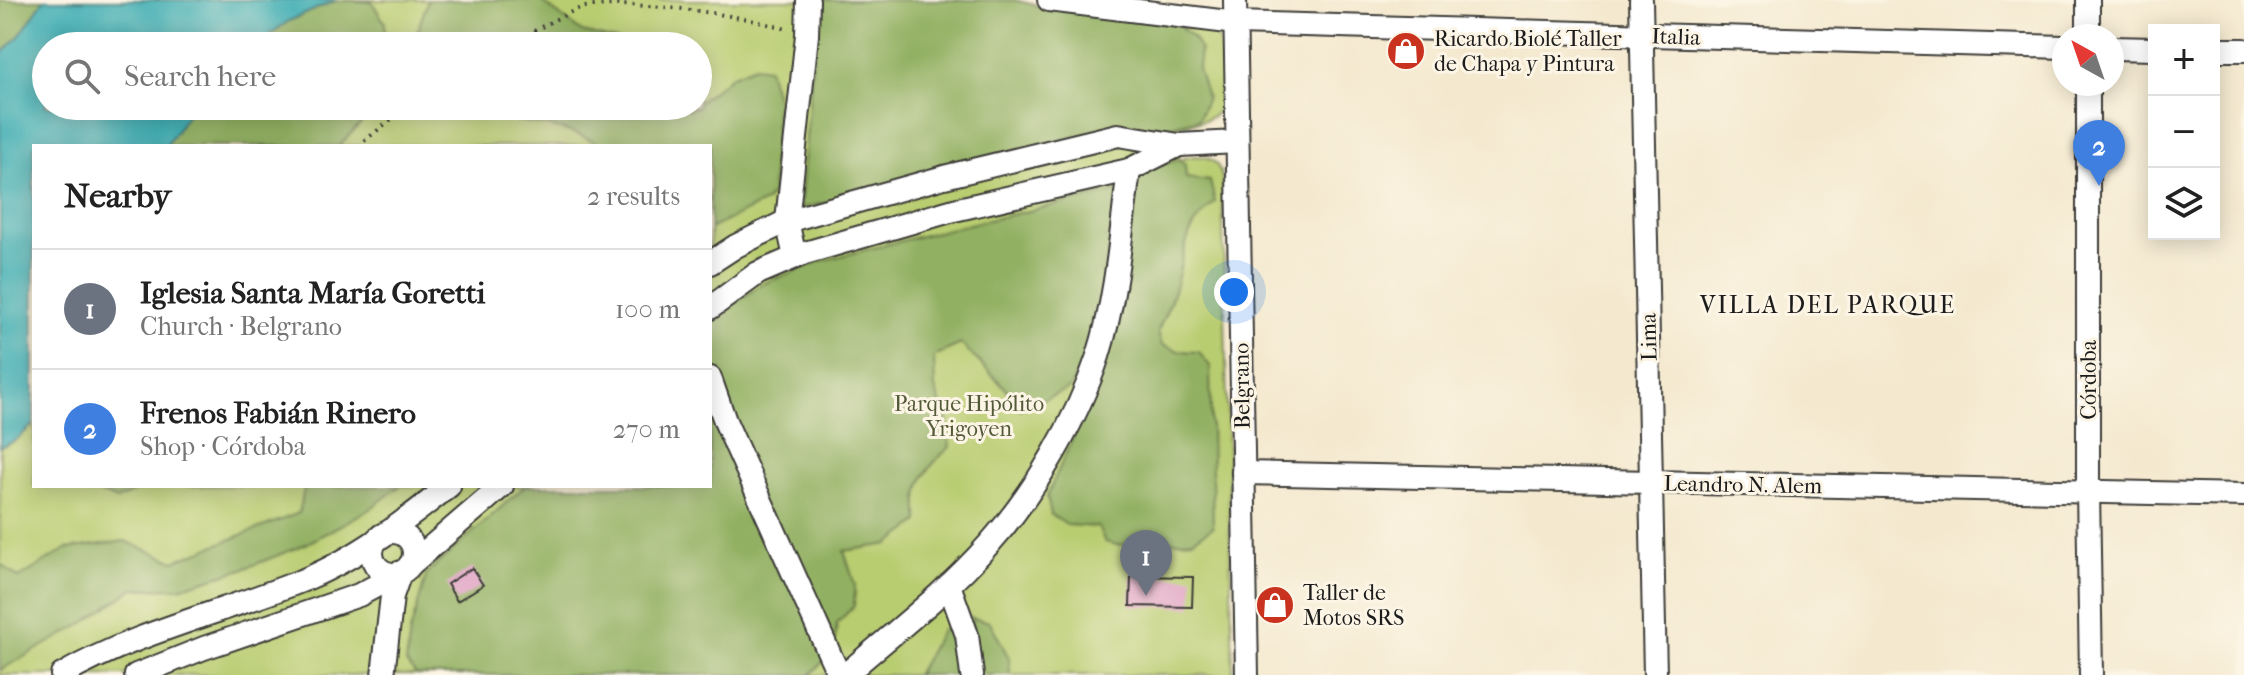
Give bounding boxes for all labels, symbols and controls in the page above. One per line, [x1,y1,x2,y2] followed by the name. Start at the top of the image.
[1651,23,1702,51] street label: Italia
[2052,24,2124,96] north arrow
[2148,24,2220,240] map controls
[2148,24,2220,96] button: +
[1434,26,1622,77] place label: Ricardo Biolé Taller de Chapa y Pintura
[1385,30,1427,72] shop icon: Ricardo Biolé Taller de Chapa y Pintura
[32,32,712,120] search box
[60,54,104,98] icon: search
[124,59,276,94] text: Search here
[2148,96,2220,168] button: −
[2073,120,2125,186] pin: 2
[2148,168,2220,240] button: layers
[64,176,171,216] text: Nearby
[587,181,680,212] text: 2 results
[1214,272,1254,312] your location
[140,276,485,311] text: Iglesia Santa María Goretti
[1699,291,1956,319] district label: VILLA DEL PARQUE
[85,294,95,325] text: 1
[615,294,680,325] text: 100 m
[140,311,342,342] text: Church · Belgrano
[1636,312,1662,361] street label: Lima
[2076,339,2102,420] street label: Córdoba
[1228,343,1256,429] street label: Belgrano
[894,391,1044,442] park label: Parque Hipólito Yrigoyen
[140,396,416,431] text: Frenos Fabián Rinero
[83,414,97,445] text: 2
[613,414,680,445] text: 270 m
[140,431,306,462] text: Shop · Córdoba
[1663,471,1823,499] street label: Leandro N. Alem
[1120,530,1172,596] pin: 1
[1303,580,1404,631] place label: Taller de Motos SRS
[1254,584,1296,626] shop icon: Taller de Motos SRS

